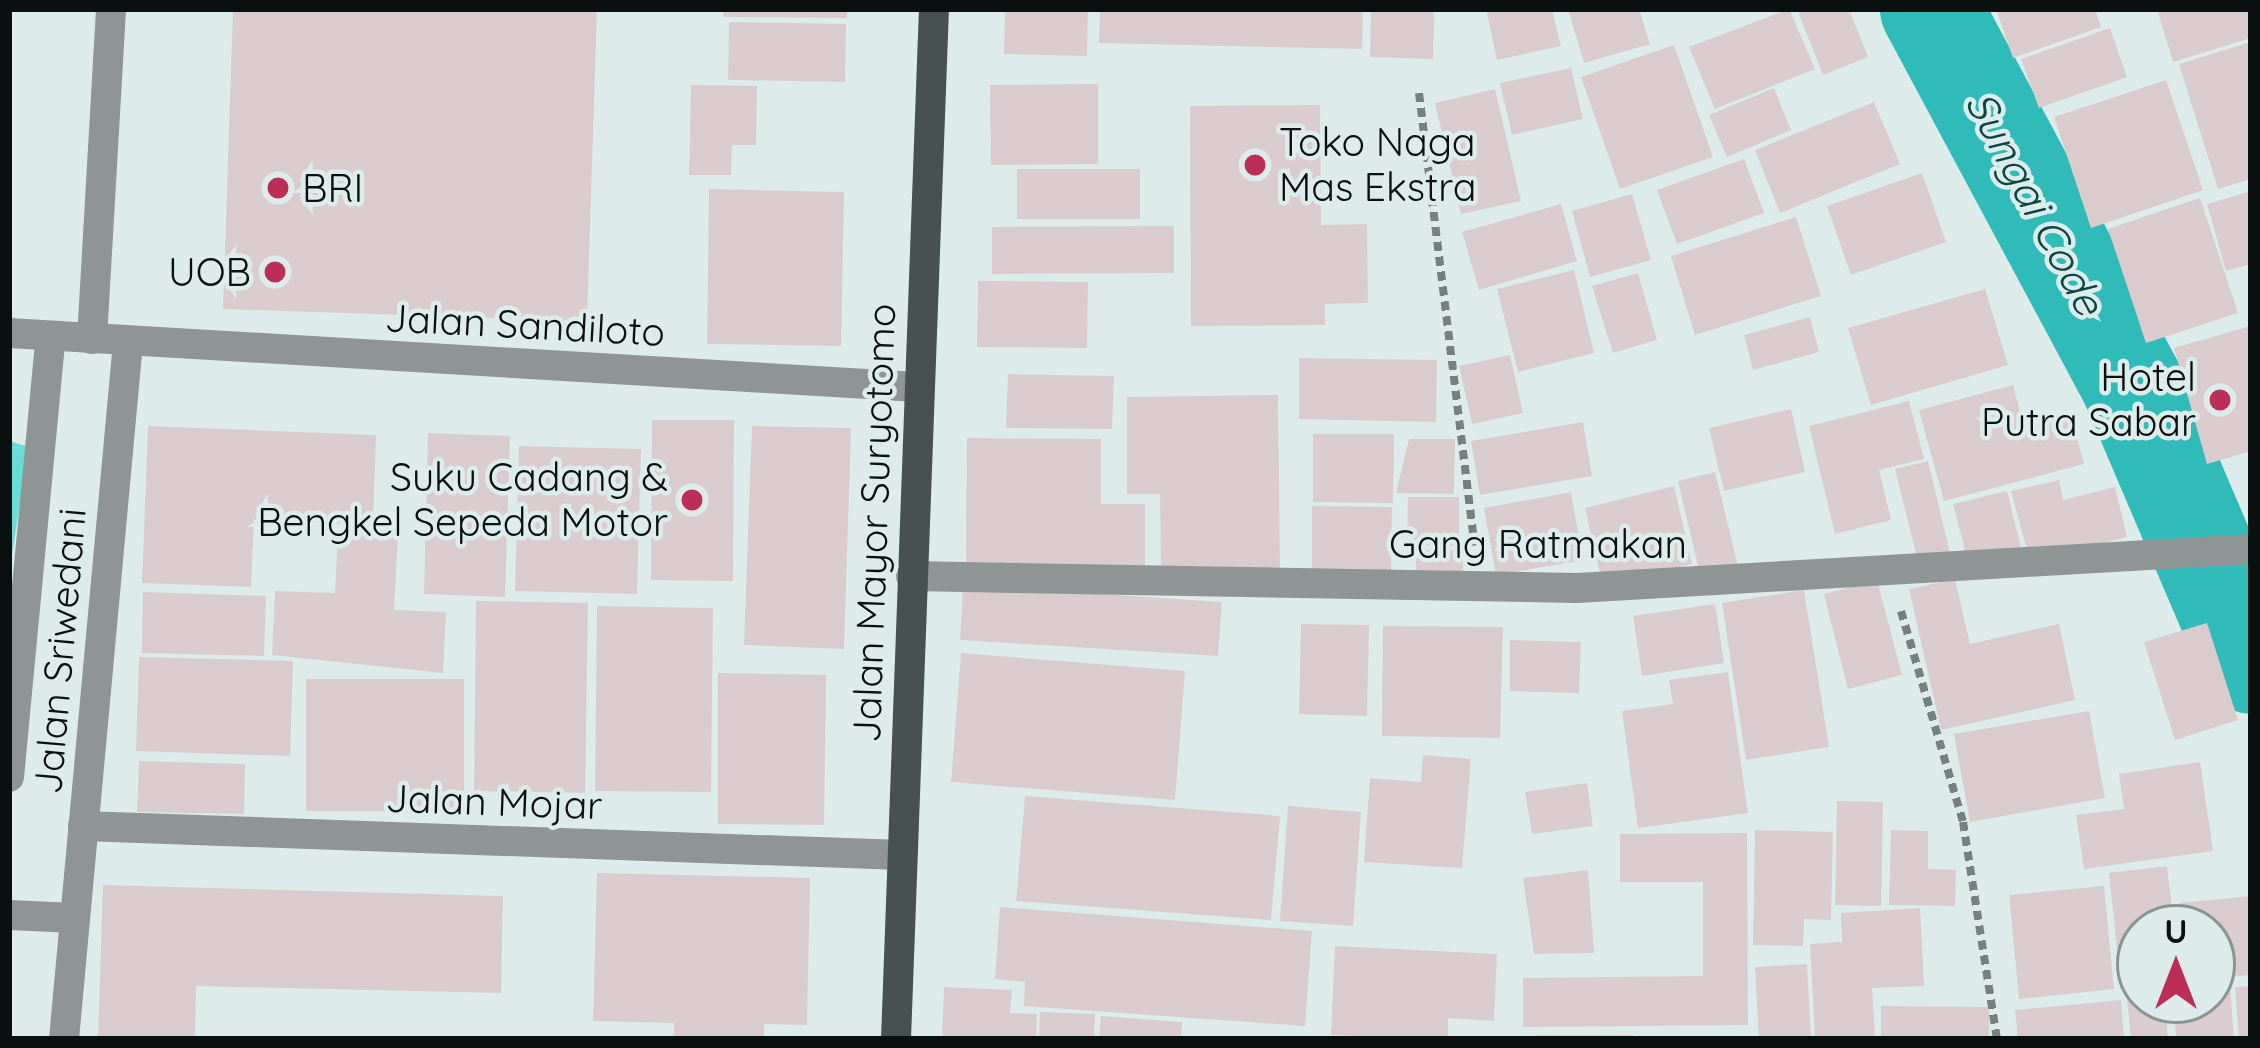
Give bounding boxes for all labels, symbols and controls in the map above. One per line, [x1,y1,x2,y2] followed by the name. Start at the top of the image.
[1955,83,2115,323] water label: Sungai Code
[1279,120,1476,211] place label: Toko Naga Mas Ekstra
[1242,152,1268,178] marker: Toko Naga Mas Ekstra
[302,165,363,211] place label: BRI
[265,175,291,201] marker: BRI
[168,249,251,295] place label: UOB
[262,259,288,285] marker: UOB
[384,294,666,356] street label: Jalan Sandiloto
[843,303,905,743] street label: Jalan Mayor Suryotomo
[1981,355,2196,446] place label: Hotel Putra Sabar
[2207,387,2233,413] marker: Hotel Putra Sabar
[257,455,668,546] place label: Suku Cadang & Bengkel Sepeda Motor
[679,487,705,513] marker: Suku Cadang & Bengkel Sepeda Motor
[24,506,96,796] street label: Jalan Sriwedani
[1389,521,1687,567] street label: Gang Ratmakan
[385,775,603,829] street label: Jalan Mojar
[2116,904,2236,1024] north arrow
[2164,910,2188,951] text: U

